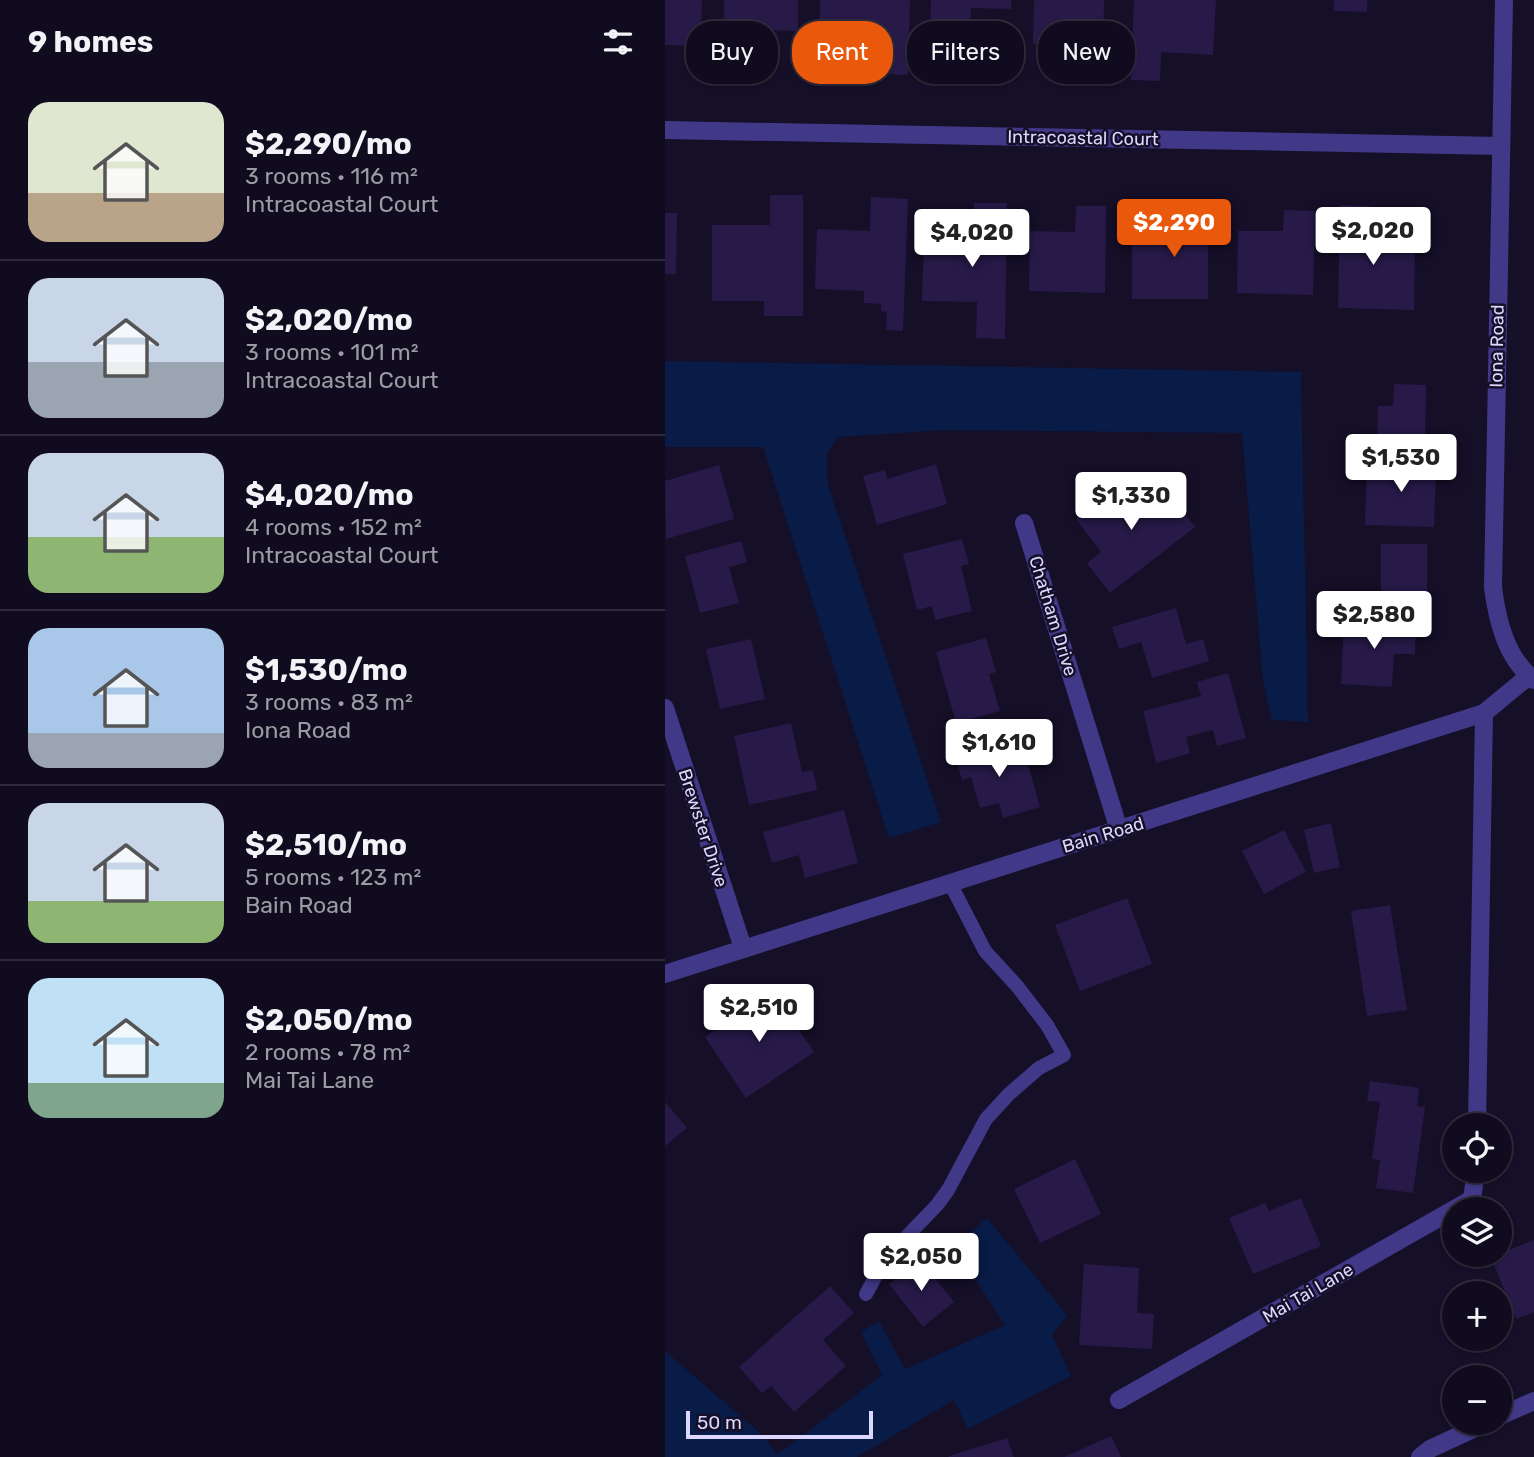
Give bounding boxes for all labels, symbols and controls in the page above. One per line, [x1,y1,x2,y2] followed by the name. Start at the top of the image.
[686,21,778,84] chip: Buy
[792,21,893,84] chip: Rent
[907,21,1024,84] chip: Filters
[1038,21,1135,84] chip: New
[599,23,637,61] icon: filters
[28,24,153,60] text: 9 homes
[245,126,412,162] text: $2,290/mo
[1007,126,1159,150] street label: Intracoastal Court
[84,130,168,214] icon: home
[245,162,418,190] text: 3 rooms · 116 m²
[245,190,439,218] text: Intracoastal Court
[1117,200,1231,259] pin: $2,290
[1133,208,1215,236] text: $2,290
[1316,208,1430,267] pin: $2,020
[915,210,1029,269] pin: $4,020
[1332,216,1414,244] text: $2,020
[930,218,1014,246] text: $4,020
[245,302,413,338] text: $2,020/mo
[1485,304,1509,388] street label: Iona Road
[84,306,168,390] icon: home
[245,338,419,366] text: 3 rooms · 101 m²
[245,366,439,394] text: Intracoastal Court
[1344,434,1458,494] pin: $1,530
[1362,443,1440,471] text: $1,530
[1074,472,1188,532] pin: $1,330
[245,477,414,513] text: $4,020/mo
[84,481,168,565] icon: home
[1091,481,1171,509] text: $1,330
[245,513,422,541] text: 4 rooms · 152 m²
[245,541,439,569] text: Intracoastal Court
[1024,553,1082,679] street label: Chatham Drive
[1317,592,1431,651] pin: $2,580
[1333,600,1415,628] text: $2,580
[245,652,408,688] text: $1,530/mo
[84,656,168,740] icon: home
[245,688,413,716] text: 3 rooms · 83 m²
[245,716,351,744] text: Iona Road
[942,720,1056,779] pin: $1,610
[962,728,1036,756] text: $1,610
[674,766,732,890] street label: Brewster Drive
[1059,812,1147,858] street label: Bain Road
[245,827,407,863] text: $2,510/mo
[84,831,168,915] icon: home
[245,863,421,891] text: 5 rooms · 123 m²
[245,891,353,919] text: Bain Road
[702,984,816,1044] pin: $2,510
[720,993,798,1021] text: $2,510
[245,1002,413,1038] text: $2,050/mo
[84,1006,168,1090] icon: home
[245,1038,410,1066] text: 2 rooms · 78 m²
[245,1066,374,1094] text: Mai Tai Lane
[1442,1113,1512,1435] map controls
[1442,1113,1512,1183] button: locate
[1442,1197,1512,1267] button: layers
[864,1234,978,1293] pin: $2,050
[880,1242,962,1270] text: $2,050
[1259,1258,1357,1328] street label: Mai Tai Lane
[1442,1281,1512,1351] button: +
[1442,1365,1512,1435] button: −
[686,1408,873,1440] scale bar
[697,1411,742,1434] text: 50 m

